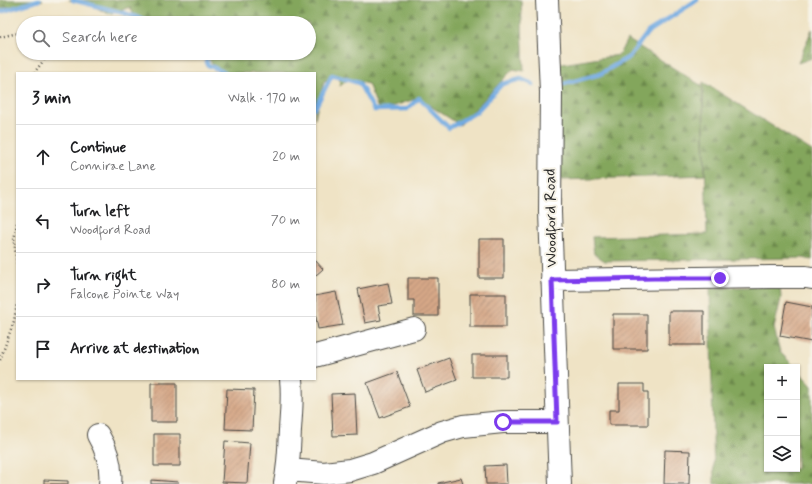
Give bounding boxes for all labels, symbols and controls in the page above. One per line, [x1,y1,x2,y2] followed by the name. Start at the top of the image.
[16,16,316,60] search box
[30,27,52,49] icon: search
[62,28,138,48] text: Search here
[32,87,71,109] text: 3 min
[228,90,300,107] text: Walk · 170 m
[70,138,126,158] text: Continue
[32,146,54,168] icon: ahead
[272,148,300,165] text: 20 m
[70,158,156,175] text: Connirae Lane
[540,168,564,268] street label: Woodford Road
[70,202,130,222] text: Turn left
[32,210,54,232] icon: left
[271,212,300,229] text: 70 m
[70,222,151,239] text: Woodford Road
[70,266,137,286] text: Turn right
[711,269,729,287] route end
[32,274,54,296] icon: right
[271,276,300,293] text: 80 m
[70,286,179,303] text: Falcone Pointe Way
[32,338,54,360] icon: arrive
[70,339,199,359] text: Arrive at destination
[764,364,800,472] map controls
[764,364,800,400] button: +
[764,400,800,436] button: −
[494,413,512,431] route start
[764,436,800,472] button: layers

